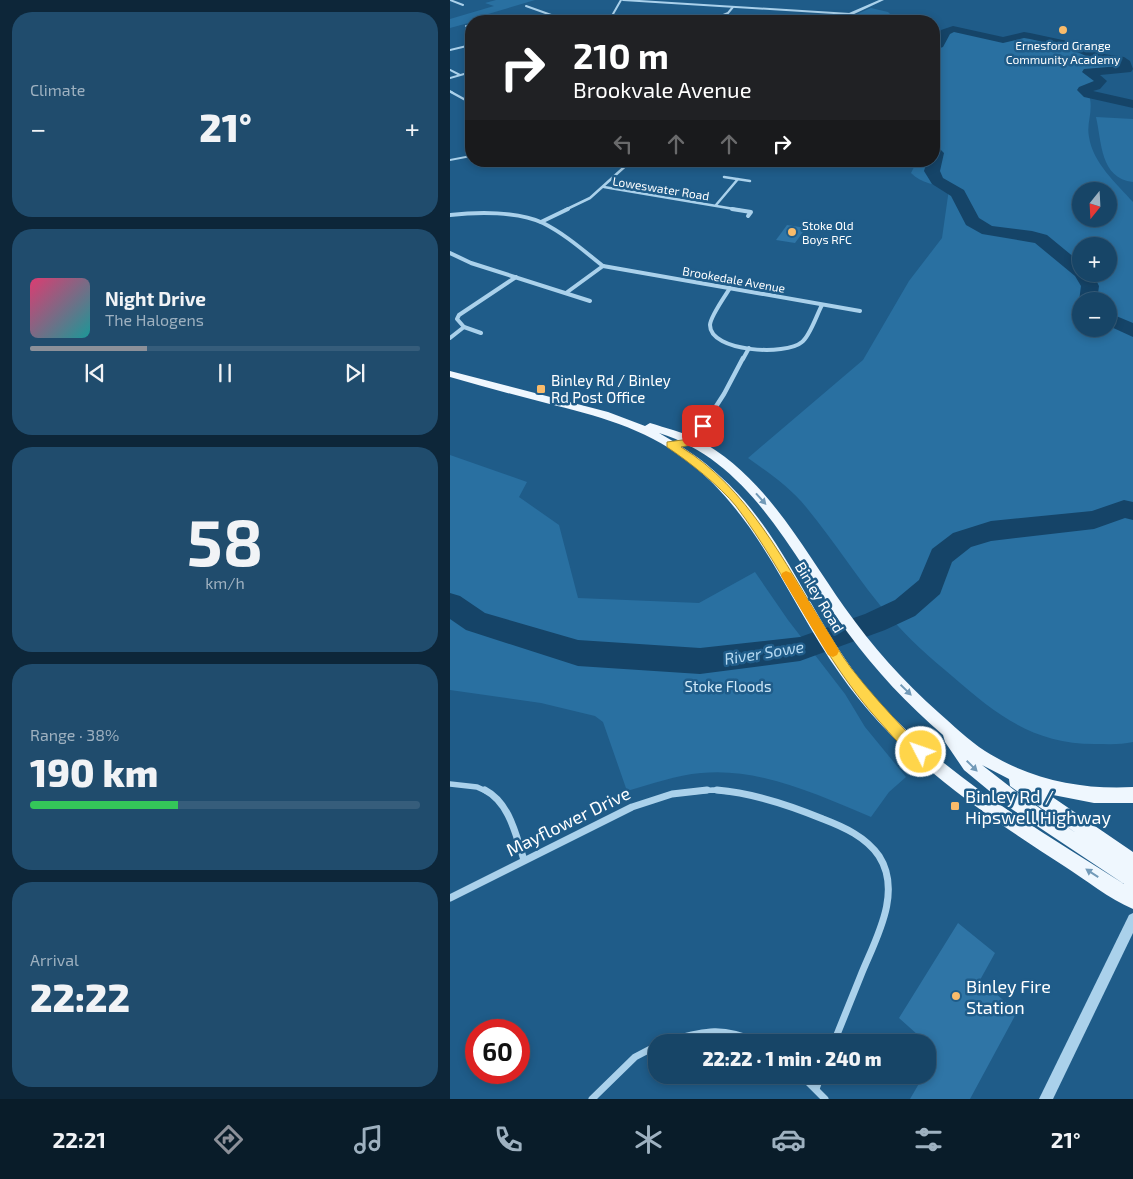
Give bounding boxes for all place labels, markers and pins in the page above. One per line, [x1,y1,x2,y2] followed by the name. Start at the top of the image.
[1057,24,1069,36] marker: Ernesford Grange Community Academy
[1006,38,1121,66] place label: Ernesford Grange Community Academy
[802,218,854,246] place label: Stoke Old Boys RFC
[786,226,798,238] marker: Stoke Old Boys RFC
[551,371,671,406] place label: Binley Rd / Binley Rd Post Office
[535,383,547,395] marker: Binley Rd / Binley Rd Post Office
[682,405,724,447] pin
[965,785,1111,828] place label: Binley Rd / Hipswell Highway
[949,800,961,812] marker: Binley Rd / Hipswell Highway
[966,975,1051,1018] place label: Binley Fire Station
[950,990,962,1002] marker: Binley Fire Station

